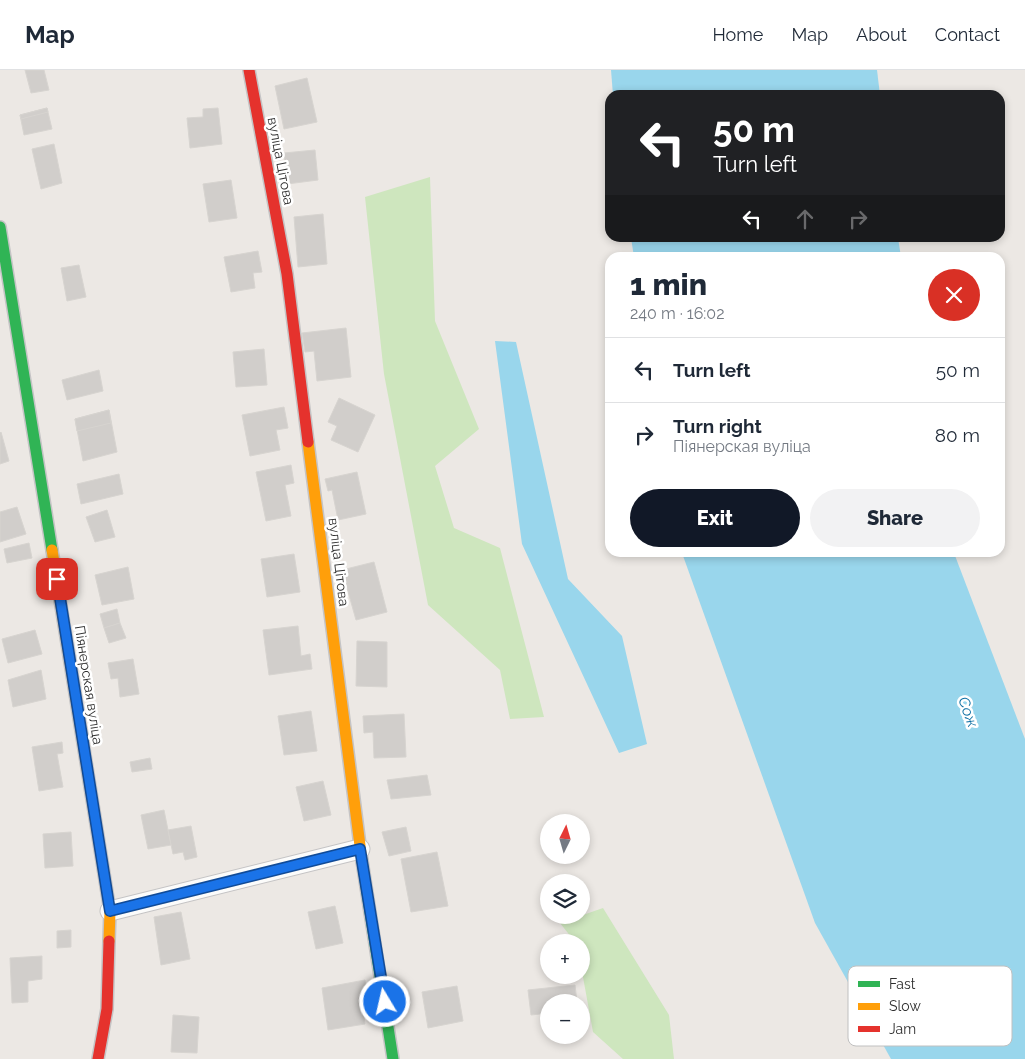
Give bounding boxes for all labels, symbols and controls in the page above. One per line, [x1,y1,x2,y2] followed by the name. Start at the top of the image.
[25,20,75,49] text: Map
[712,24,763,45] text: Home
[791,24,828,45] text: Map
[856,24,907,45] text: About
[935,24,1000,45] text: Contact
[713,109,795,150] text: 50 m
[630,110,695,175] icon: left
[265,116,297,206] street label: вуліца Цітова
[713,151,797,177] text: Turn left
[738,205,766,233] icon: left
[791,205,819,233] icon: ahead
[844,205,872,233] icon: right
[630,267,707,302] text: 1 min
[928,269,980,321] button: close
[630,304,724,323] text: 240 m · 16:02
[630,356,658,384] icon: left
[673,359,750,381] text: Turn left
[936,359,980,381] text: 50 m
[673,415,762,437] text: Turn right
[630,421,658,449] icon: right
[935,424,980,446] text: 80 m
[673,437,811,456] text: Піянерская вуліца
[630,489,800,547] button: Exit
[810,489,980,547] button: Share
[326,517,352,607] street label: вуліца Цітова
[36,558,78,600] pin
[43,565,71,593] icon: arrive
[72,624,106,746] street label: Піянерская вуліца
[954,694,982,730] water label: Сож
[540,814,590,864] north arrow
[540,814,590,1044] map controls
[540,874,590,924] button: layers
[540,934,590,984] button: +
[848,966,1012,1046] legend
[358,975,410,1027] position arrow
[889,976,916,992] text: Fast
[540,994,590,1044] button: −
[889,998,921,1014] text: Slow
[889,1021,916,1037] text: Jam

